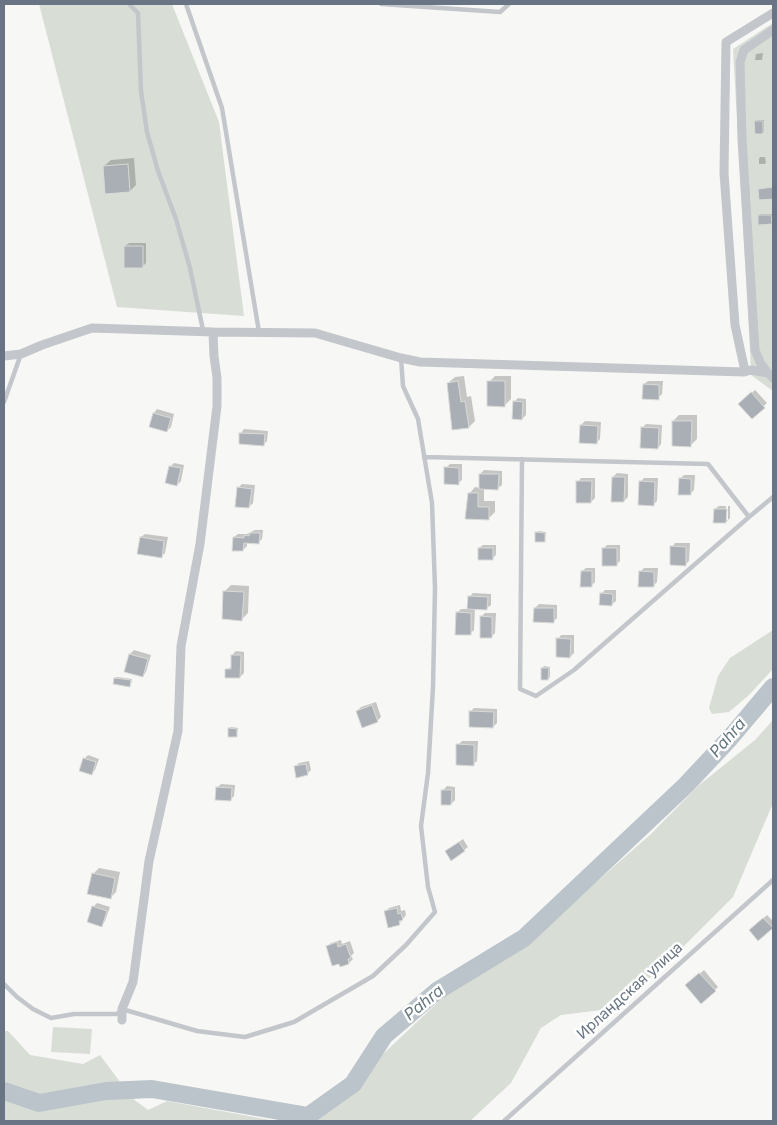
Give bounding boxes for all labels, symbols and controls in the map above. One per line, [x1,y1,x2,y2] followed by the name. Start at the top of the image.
[706,715,750,761] water label: Pahra
[573,939,687,1043] street label: Ирландская улица
[400,981,448,1025] water label: Pahra

